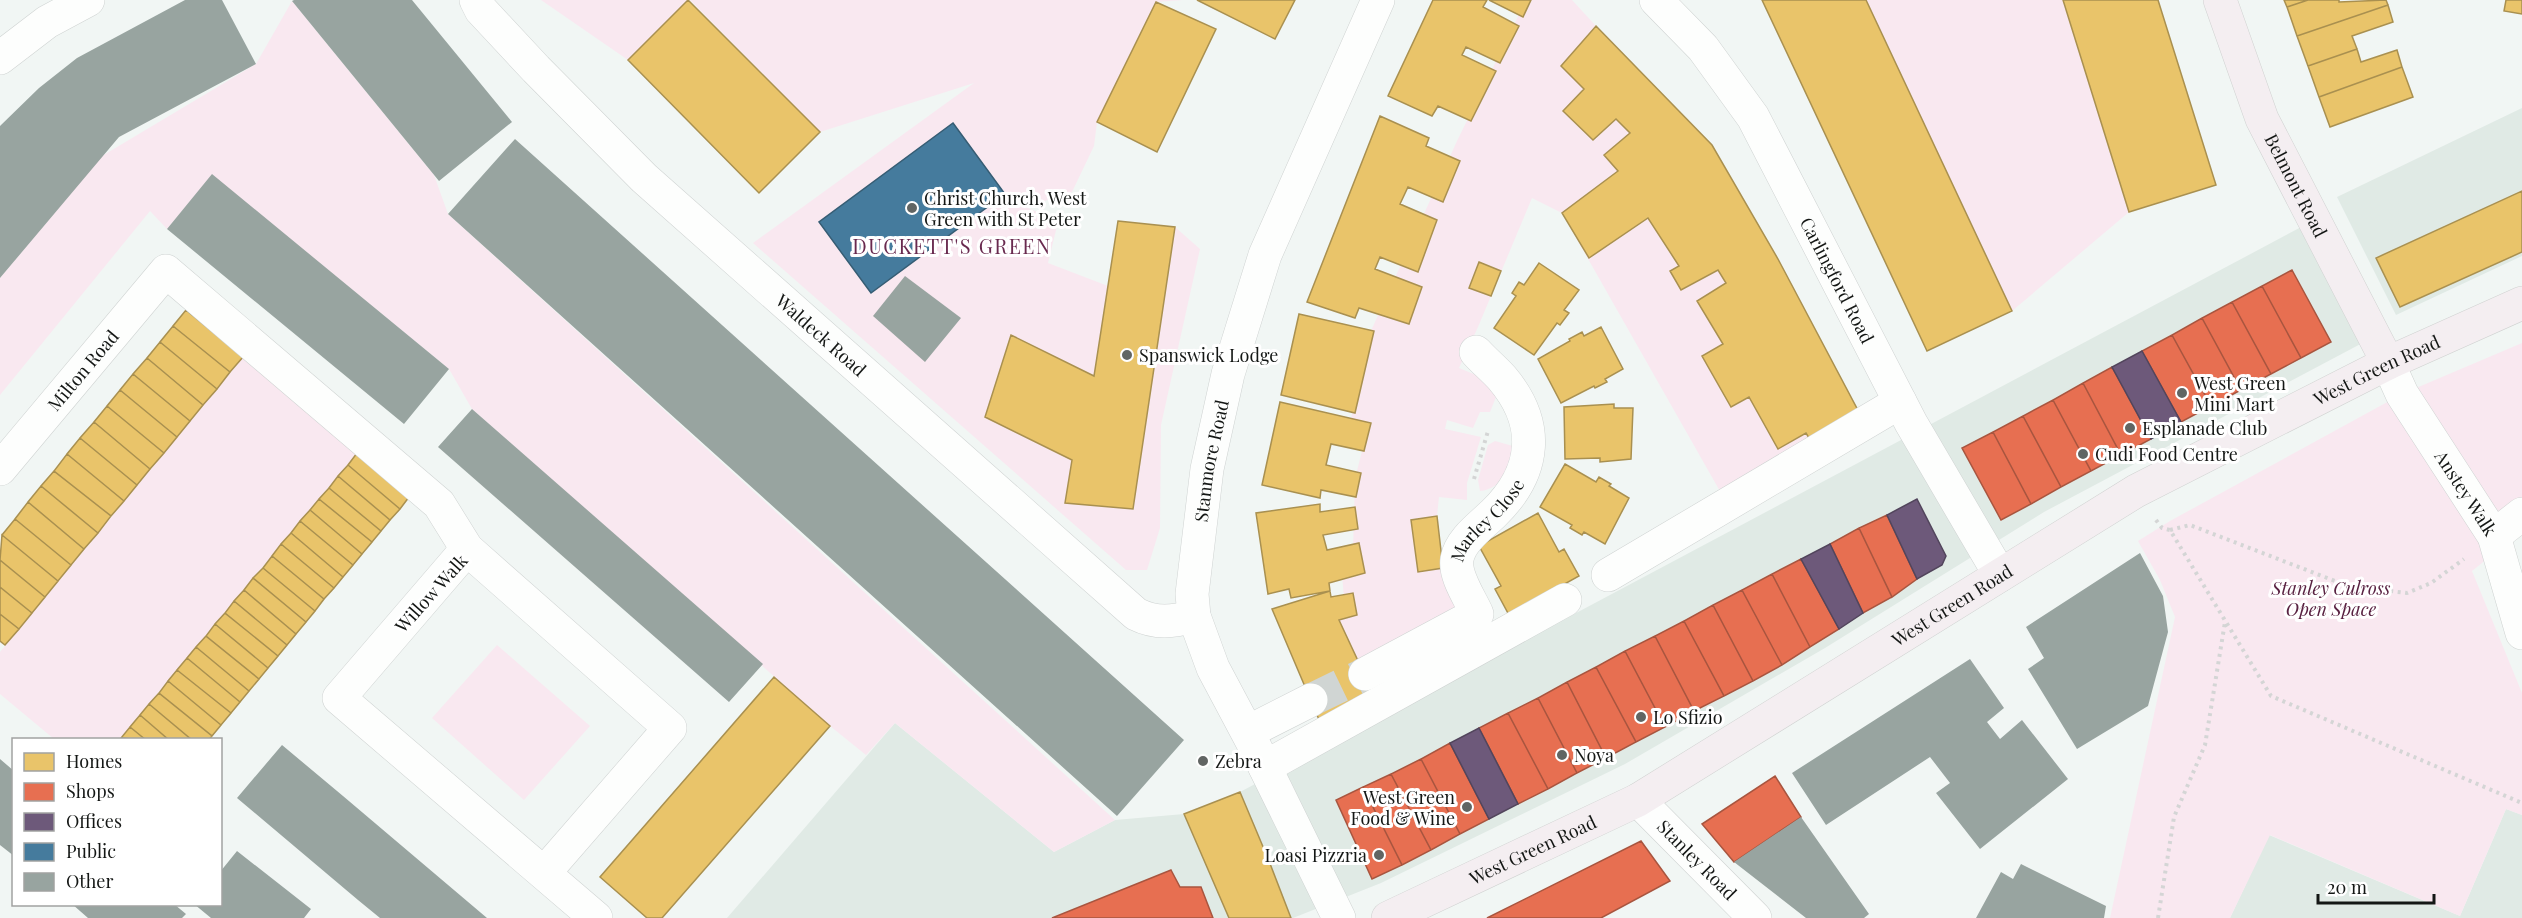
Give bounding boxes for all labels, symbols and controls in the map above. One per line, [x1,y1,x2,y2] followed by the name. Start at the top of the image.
[2260,129,2333,242] street label: Belmont Road
[924,186,1087,231] place label: Christ Church, West Green with St Peter
[905,201,919,215] marker: Christ Church, West Green with St Peter
[1795,213,1880,348] street label: Carlingford Road
[852,232,1052,259] district label: DUCKETT'S GREEN
[770,288,872,382] street label: Waldeck Road
[42,324,124,416] street label: Milton Road
[2309,329,2444,411] street label: West Green Road
[1139,343,1278,367] place label: Spanswick Lodge
[1120,348,1134,362] marker: Spanswick Lodge
[2193,371,2286,416] place label: West Green Mini Mart
[2175,386,2189,400] marker: West Green Mini Mart
[1189,397,1234,523] street label: Stanmore Road
[2142,416,2267,440] place label: Esplanade Club
[2123,421,2137,435] marker: Esplanade Club
[2095,442,2238,466] place label: Cudi Food Centre
[2429,445,2503,540] street label: Anstey Walk
[2076,447,2090,461] marker: Cudi Food Centre
[1444,474,1529,565] street label: Marley Close
[389,549,473,638] street label: Willow Walk
[1886,558,2017,652] street label: West Green Road
[2271,576,2391,621] park label: Stanley Culross Open Space
[1653,705,1723,729] place label: Lo Sfizio
[1634,710,1648,724] marker: Lo Sfizio
[12,738,222,906] legend
[1574,743,1614,767] place label: Noya
[1555,748,1569,762] marker: Noya
[66,749,122,773] text: Homes
[1215,749,1262,773] place label: Zebra
[1196,754,1210,768] marker: Zebra
[66,779,115,803] text: Shops
[1351,785,1455,830] place label: West Green Food & Wine
[1460,800,1474,814] marker: West Green Food & Wine
[66,809,122,833] text: Offices
[1464,809,1600,890] street label: West Green Road
[1652,814,1743,905] street label: Stanley Road
[66,839,116,863] text: Public
[1265,843,1367,867] place label: Loasi Pizzria
[1372,848,1386,862] marker: Loasi Pizzria
[2318,867,2434,905] scale bar
[66,869,113,893] text: Other
[2327,875,2367,899] text: 20 m

